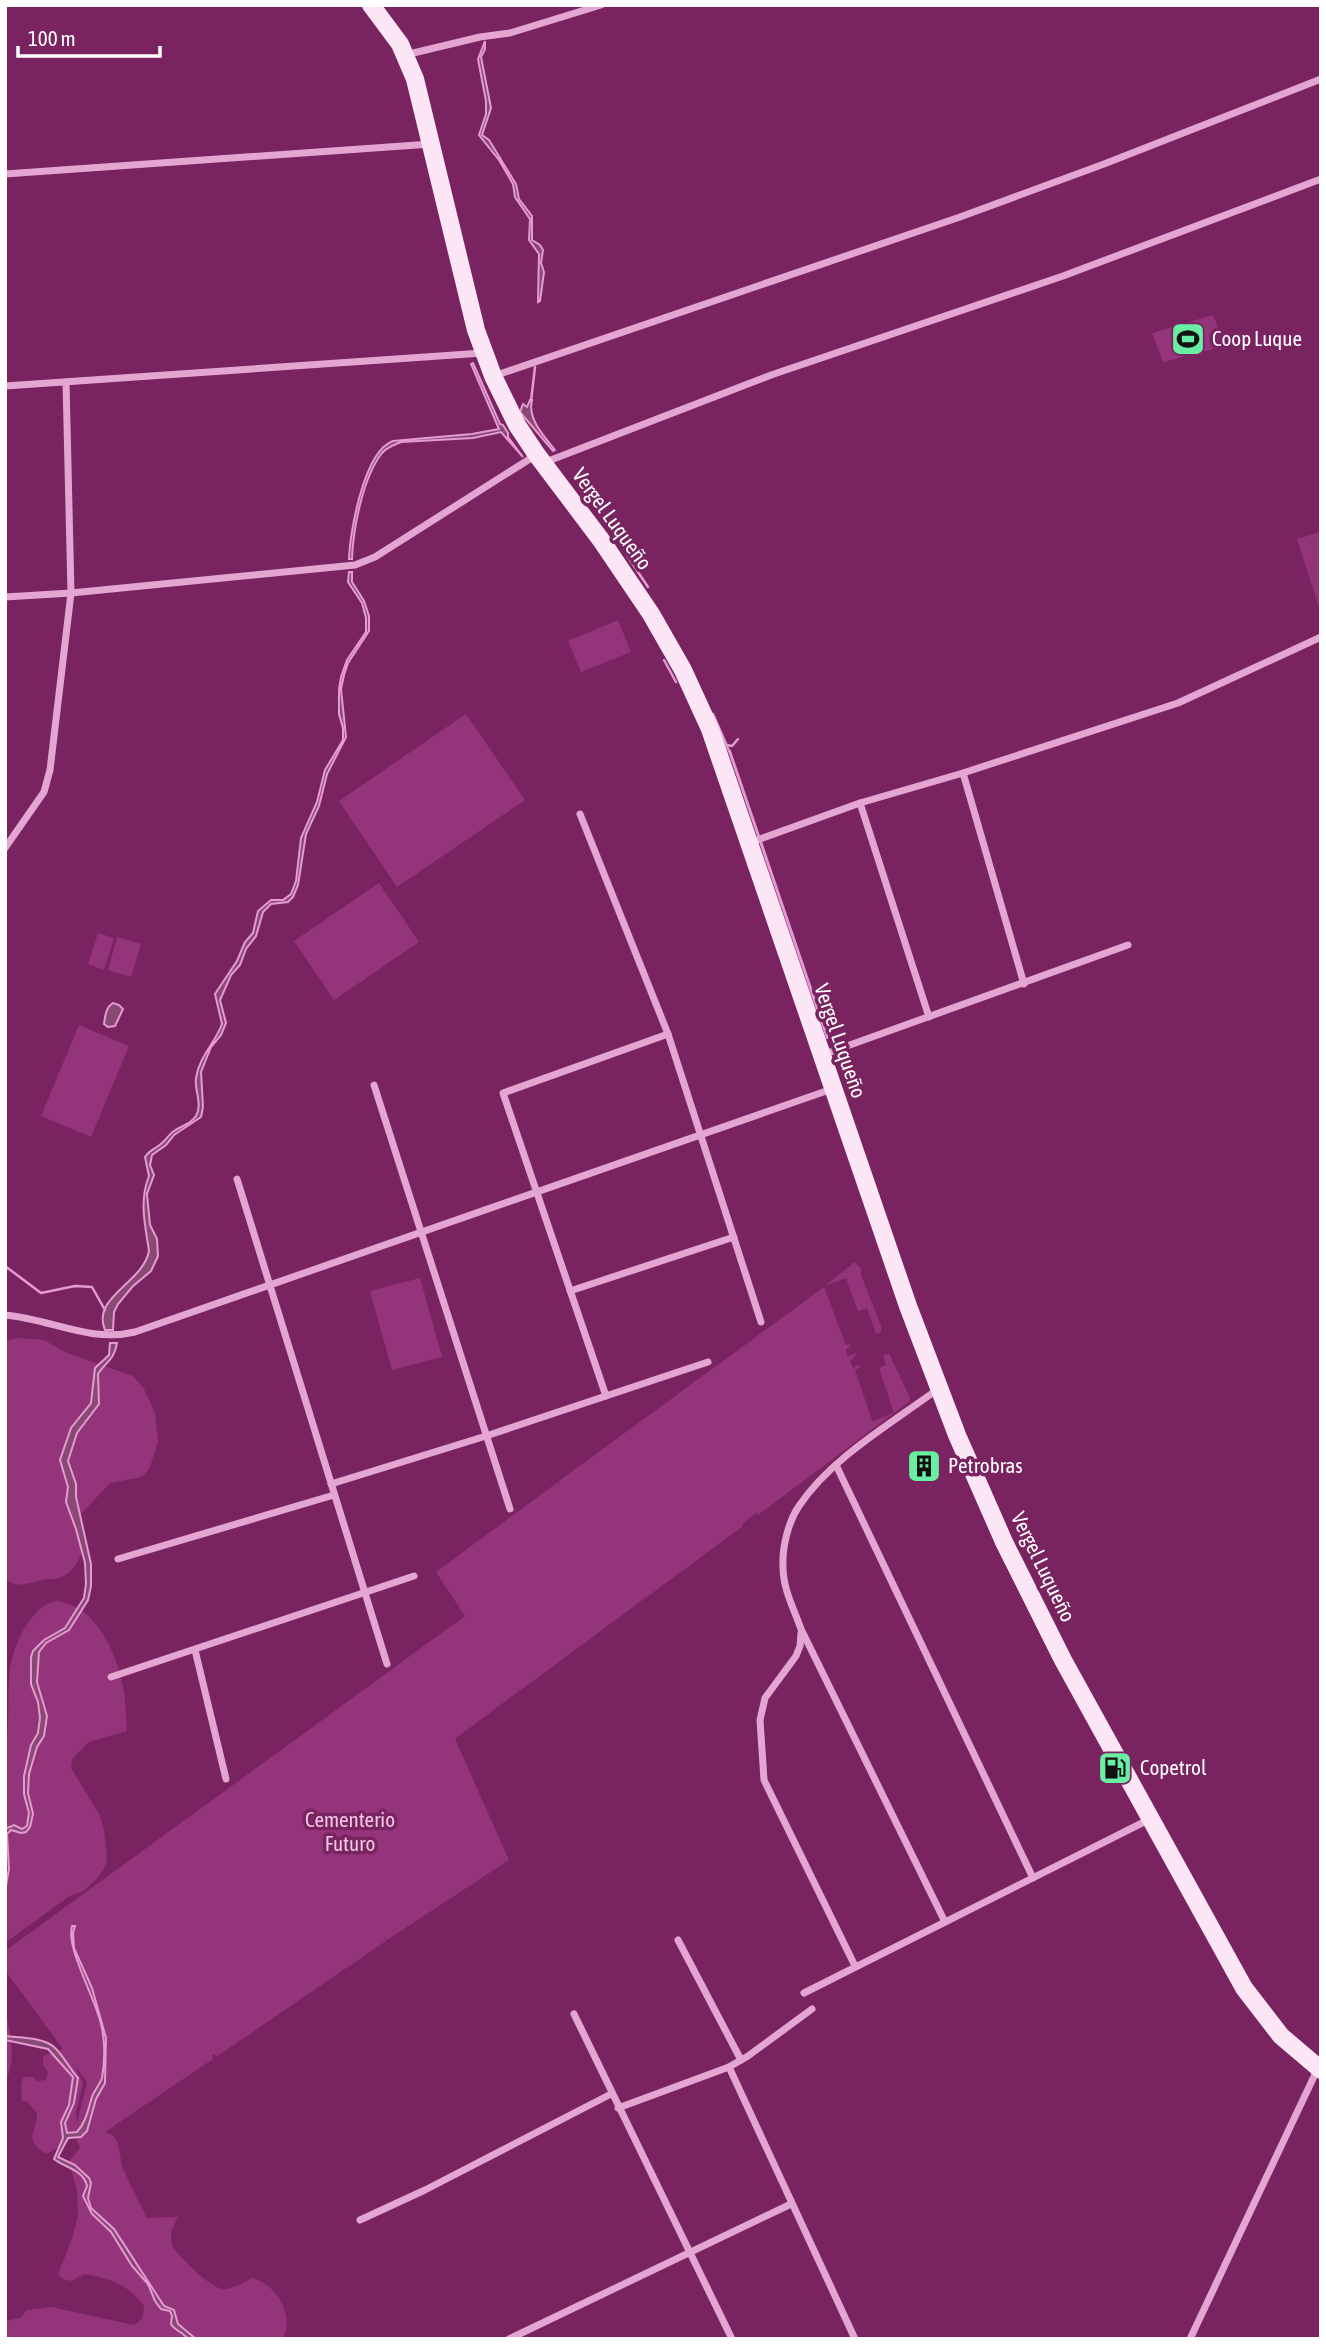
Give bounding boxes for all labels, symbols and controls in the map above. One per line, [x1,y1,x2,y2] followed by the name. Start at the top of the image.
[18,14,159,58] scale bar
[28,26,76,50] text: 100 m
[1169,320,1207,358] sports icon: Coop Luque
[1212,326,1302,350] place label: Coop Luque
[568,463,658,574] street label: Vergel Luqueño
[810,980,872,1101] street label: Vergel Luqueño
[905,1447,943,1485] building icon: Petrobras
[948,1453,1023,1477] place label: Petrobras
[1007,1508,1081,1625] street label: Vergel Luqueño
[1096,1749,1134,1787] fuel station icon: Copetrol
[1140,1755,1207,1779] place label: Copetrol
[305,1807,395,1855] park label: Cementerio Futuro

